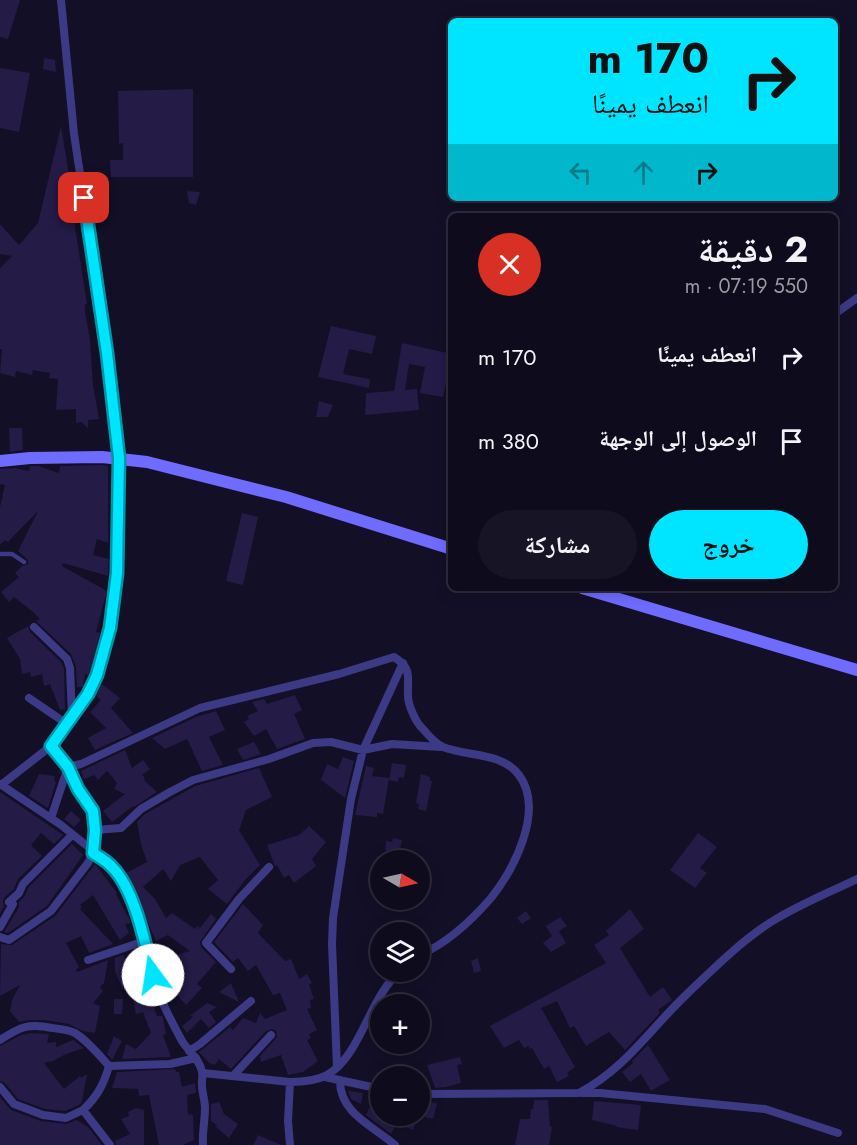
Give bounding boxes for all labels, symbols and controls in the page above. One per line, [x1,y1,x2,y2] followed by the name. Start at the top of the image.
[587,28,709,89] text: 170 m
[730,42,808,120] icon: right
[592,84,709,123] text: انعطف يمينًا
[564,156,597,189] icon: left
[627,156,660,189] icon: ahead
[690,156,723,189] icon: right
[58,172,109,223] pin
[67,181,100,214] icon: arrive
[698,223,808,275] text: 2 دقيقة
[478,233,541,296] button: close
[685,272,808,301] text: 550 m · 07:19
[657,338,757,370] text: انعطف يمينًا
[478,341,536,373] text: 170 m
[775,341,808,374] icon: right
[599,422,757,454] text: الوصول إلى الوجهة
[478,425,539,457] text: 380 m
[775,425,808,458] icon: arrive
[478,510,637,579] button: مشاركة
[649,510,808,579] button: خروج
[370,850,430,910] north arrow
[370,850,430,1126] map controls
[370,922,430,982] button: layers
[121,943,185,1007] position arrow
[370,994,430,1054] button: +
[370,1066,430,1126] button: −

